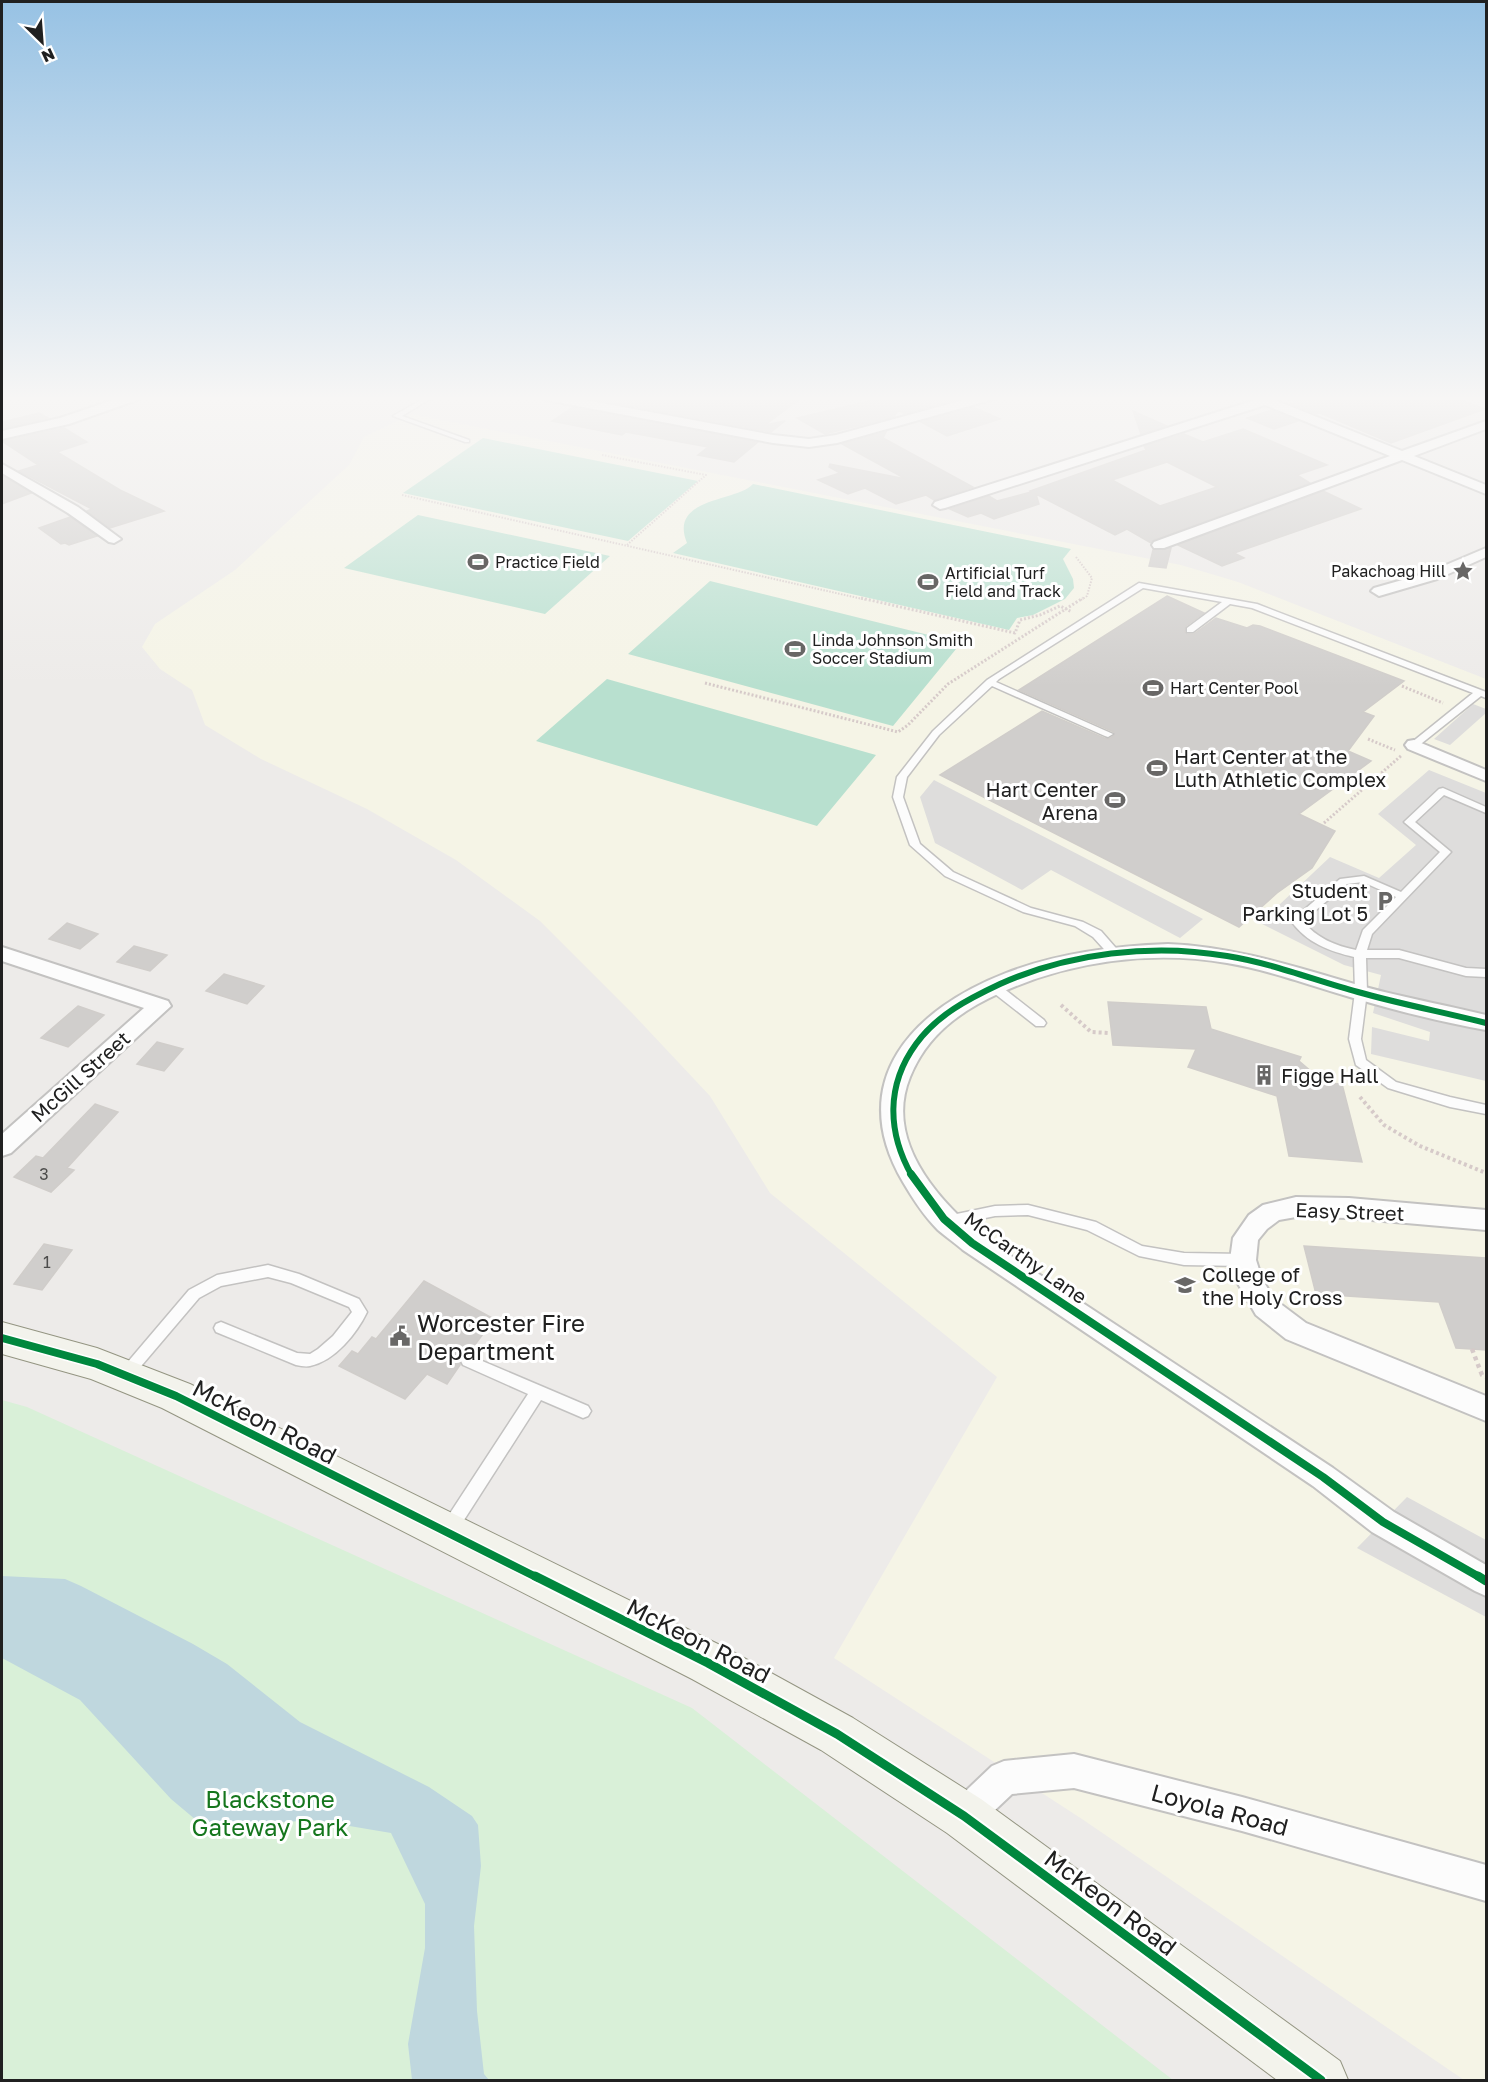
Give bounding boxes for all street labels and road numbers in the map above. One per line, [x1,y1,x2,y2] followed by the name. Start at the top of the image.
[26,1025,134,1127] street label: McGill Street
[1295,1197,1405,1225] street label: Easy Street
[960,1206,1092,1308] street label: McCarthy Lane
[188,1372,342,1470] street label: McKeon Road
[622,1591,776,1689] street label: McKeon Road
[1148,1777,1292,1841] street label: Loyola Road
[1039,1843,1183,1961] street label: McKeon Road

